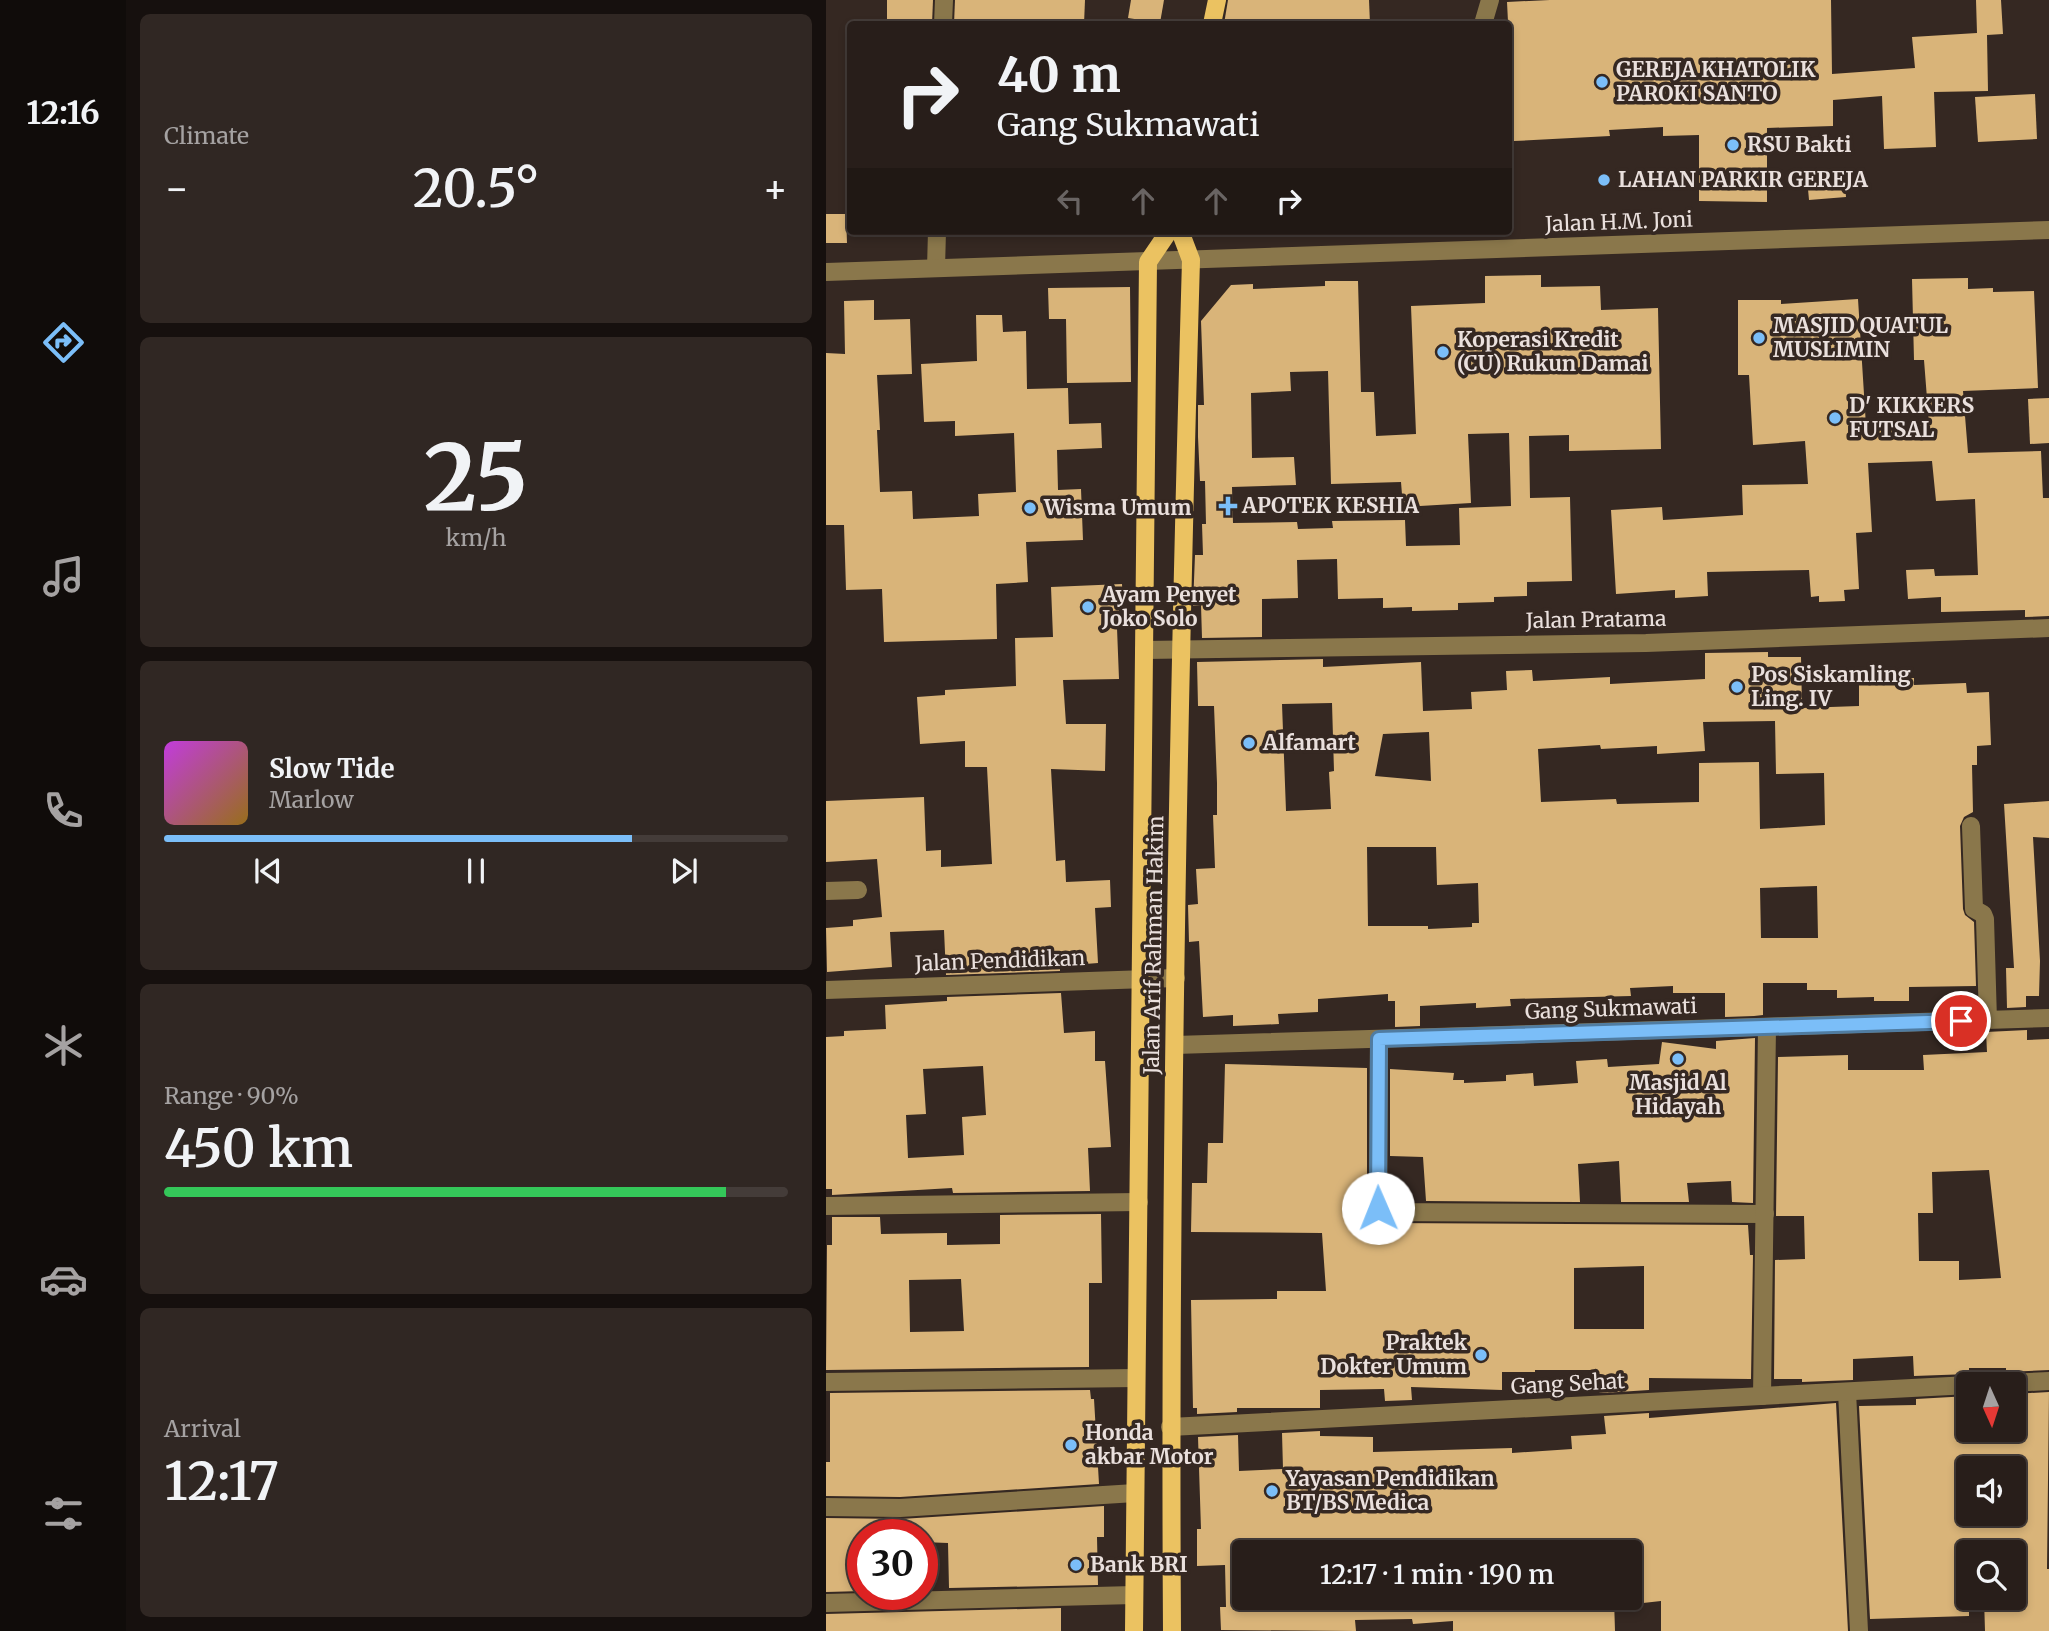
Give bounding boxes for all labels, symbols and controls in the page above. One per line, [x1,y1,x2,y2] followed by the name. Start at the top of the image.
[997,44,1121,105] text: 40 m
[882,49,973,140] icon: right
[1616,56,1816,107] place label: GEREJA KHATOLIK PAROKI SANTO
[1594,74,1610,90] marker: GEREJA KHATOLIK PAROKI SANTO
[26,93,100,133] text: 12:16
[997,105,1260,145] text: Gang Sukmawati
[164,121,249,150] text: Climate
[1747,131,1851,158] place label: RSU Bakti
[1725,137,1741,153] marker: RSU Bakti
[413,156,539,221] text: 20.5°
[164,165,189,212] text: −
[763,165,788,212] text: +
[1618,166,1869,193] place label: LAHAN PARKIR GEREJA
[1596,172,1612,188] marker: LAHAN PARKIR GEREJA
[1051,182,1089,220] icon: left
[1124,182,1162,220] icon: ahead
[1197,182,1235,220] icon: ahead
[1270,182,1308,220] icon: right
[1544,205,1694,238] street label: Jalan H.M. Joni
[1773,312,1949,363] place label: MASJID QUATUL MUSLIMIN
[39,318,88,367] icon: directions
[1457,326,1649,377] place label: Koperasi Kredit (CU) Rukun Damai
[1751,330,1767,346] marker: MASJID QUATUL MUSLIMIN
[1435,344,1451,360] marker: Koperasi Kredit (CU) Rukun Damai
[1849,392,1974,443] place label: D' KIKKERS FUTSAL
[1827,410,1843,426] marker: D' KIKKERS FUTSAL
[424,420,528,535] text: 25
[1241,492,1420,519] place label: APOTEK KESHIA
[1043,494,1191,521] place label: Wisma Umum
[1220,498,1236,514] marker: APOTEK KESHIA
[1022,500,1038,516] marker: Wisma Umum
[446,523,506,552] text: km/h
[39,552,88,601] icon: music
[1101,581,1237,632] place label: Ayam Penyet Joko Solo
[1080,599,1096,615] marker: Ayam Penyet Joko Solo
[1524,605,1667,634] street label: Jalan Pratama
[1751,661,1911,712] place label: Pos Siskamling Ling. IV
[1729,679,1745,695] marker: Pos Siskamling Ling. IV
[1262,729,1357,756] place label: Alfamart
[1241,735,1257,751] marker: Alfamart
[269,752,395,785] text: Slow Tide
[269,785,354,814] text: Marlow
[39,786,88,835] icon: phone
[1138,815,1169,1076] street label: Jalan Arif Rahman Hakim
[249,852,287,890] icon: previous
[457,852,495,890] icon: pause
[665,852,703,890] icon: next
[913,944,1086,977] street label: Jalan Pendidikan
[1931,991,1991,1051] pin
[1524,992,1698,1025] street label: Gang Sukmawati
[1942,1002,1980,1040] icon: arrive
[39,1021,88,1070] icon: climate
[1670,1051,1686,1067] marker: Masjid Al Hidayah
[1629,1069,1727,1120] place label: Masjid Al Hidayah
[164,1081,299,1110] text: Range · 90%
[164,1116,353,1181] text: 450 km
[1341,1171,1415,1245] position arrow
[39,1255,88,1304] icon: car
[1320,1329,1467,1380] place label: Praktek Dokter Umum
[1473,1347,1489,1363] marker: Praktek Dokter Umum
[1510,1367,1626,1400] street label: Gang Sehat
[1956,1372,2026,1442] north arrow
[1956,1372,2026,1610] map controls
[164,1414,241,1443] text: Arrival
[1085,1419,1214,1470] place label: Honda akbar Motor
[1063,1437,1079,1453] marker: Honda akbar Motor
[164,1449,279,1514] text: 12:17
[1956,1456,2026,1526] button: sound
[1285,1465,1494,1516] place label: Yayasan Pendidikan BT/BS Medica
[1264,1483,1280,1499] marker: Yayasan Pendidikan BT/BS Medica
[39,1489,88,1538] icon: filters
[847,1519,938,1610] speed limit sign: 30
[1956,1540,2026,1610] button: search
[1090,1551,1188,1578] place label: Bank BRI
[1068,1557,1084,1573] marker: Bank BRI
[1320,1558,1554,1591] text: 12:17 · 1 min · 190 m

